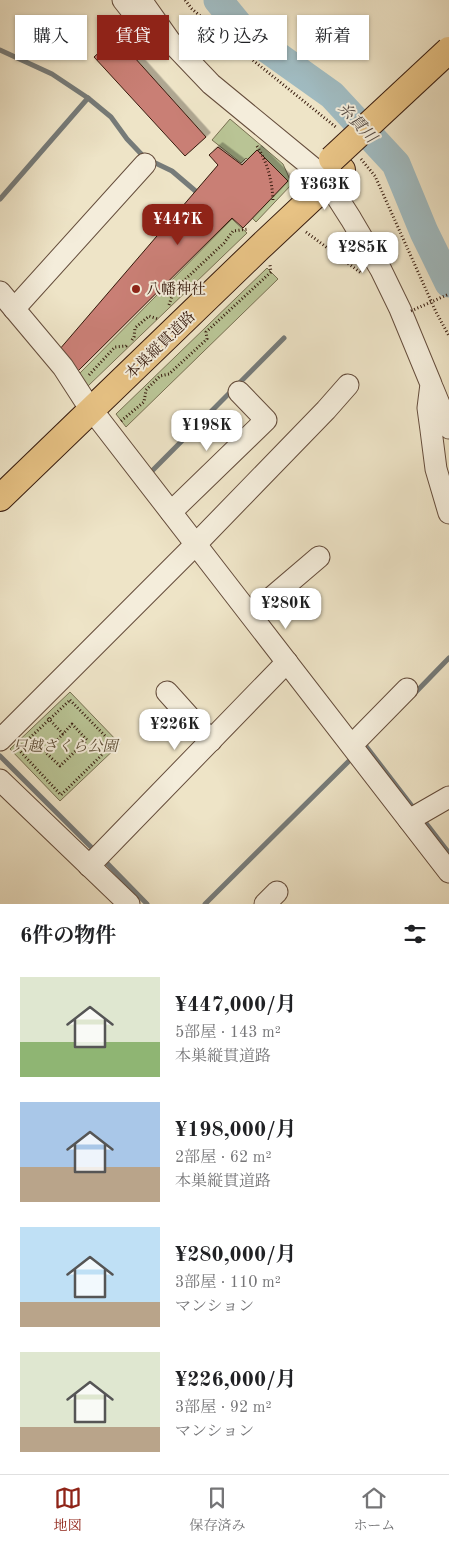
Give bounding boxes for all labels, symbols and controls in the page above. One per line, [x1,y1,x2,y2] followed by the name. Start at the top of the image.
[15,15,87,60] chip: 購入
[97,15,169,60] chip: 賃貸
[179,15,287,60] chip: 絞り込み
[297,15,369,60] chip: 新着
[334,99,382,148] water label: 糸貫川
[290,168,360,211] pin: ¥363K
[300,177,350,193] text: ¥363K
[143,204,213,246] pin: ¥447K
[153,212,203,228] text: ¥447K
[328,232,398,274] pin: ¥285K
[338,240,388,256] text: ¥285K
[146,281,206,298] place label: 八幡神社
[130,283,142,295] marker: 八幡神社
[122,308,199,383] street label: 本巣縦貫道路
[172,410,242,452] pin: ¥198K
[182,418,232,434] text: ¥198K
[251,588,321,630] pin: ¥280K
[261,596,311,612] text: ¥280K
[140,708,210,751] pin: ¥226K
[150,717,200,733] text: ¥226K
[12,738,120,755] park label: 只越さくら公園
[401,920,429,948] icon: filters
[20,926,116,947] text: 6件の物件
[175,995,297,1016] text: ¥447,000/月
[60,997,120,1057] icon: home
[175,1025,281,1041] text: 5部屋 · 143 m²
[175,1049,271,1065] text: 本巣縦貫道路
[175,1120,297,1141] text: ¥198,000/月
[60,1122,120,1182] icon: home
[175,1150,272,1166] text: 2部屋 · 62 m²
[175,1174,271,1190] text: 本巣縦貫道路
[175,1245,297,1266] text: ¥280,000/月
[60,1247,120,1307] icon: home
[175,1275,281,1291] text: 3部屋 · 110 m²
[175,1299,254,1315] text: マンション
[175,1370,297,1391] text: ¥226,000/月
[60,1372,120,1432] icon: home
[175,1400,272,1416] text: 3部屋 · 92 m²
[175,1424,254,1440] text: マンション
[54,1484,82,1535] tab: 地図
[189,1484,245,1535] tab: 保存済み
[353,1484,395,1535] tab: ホーム

